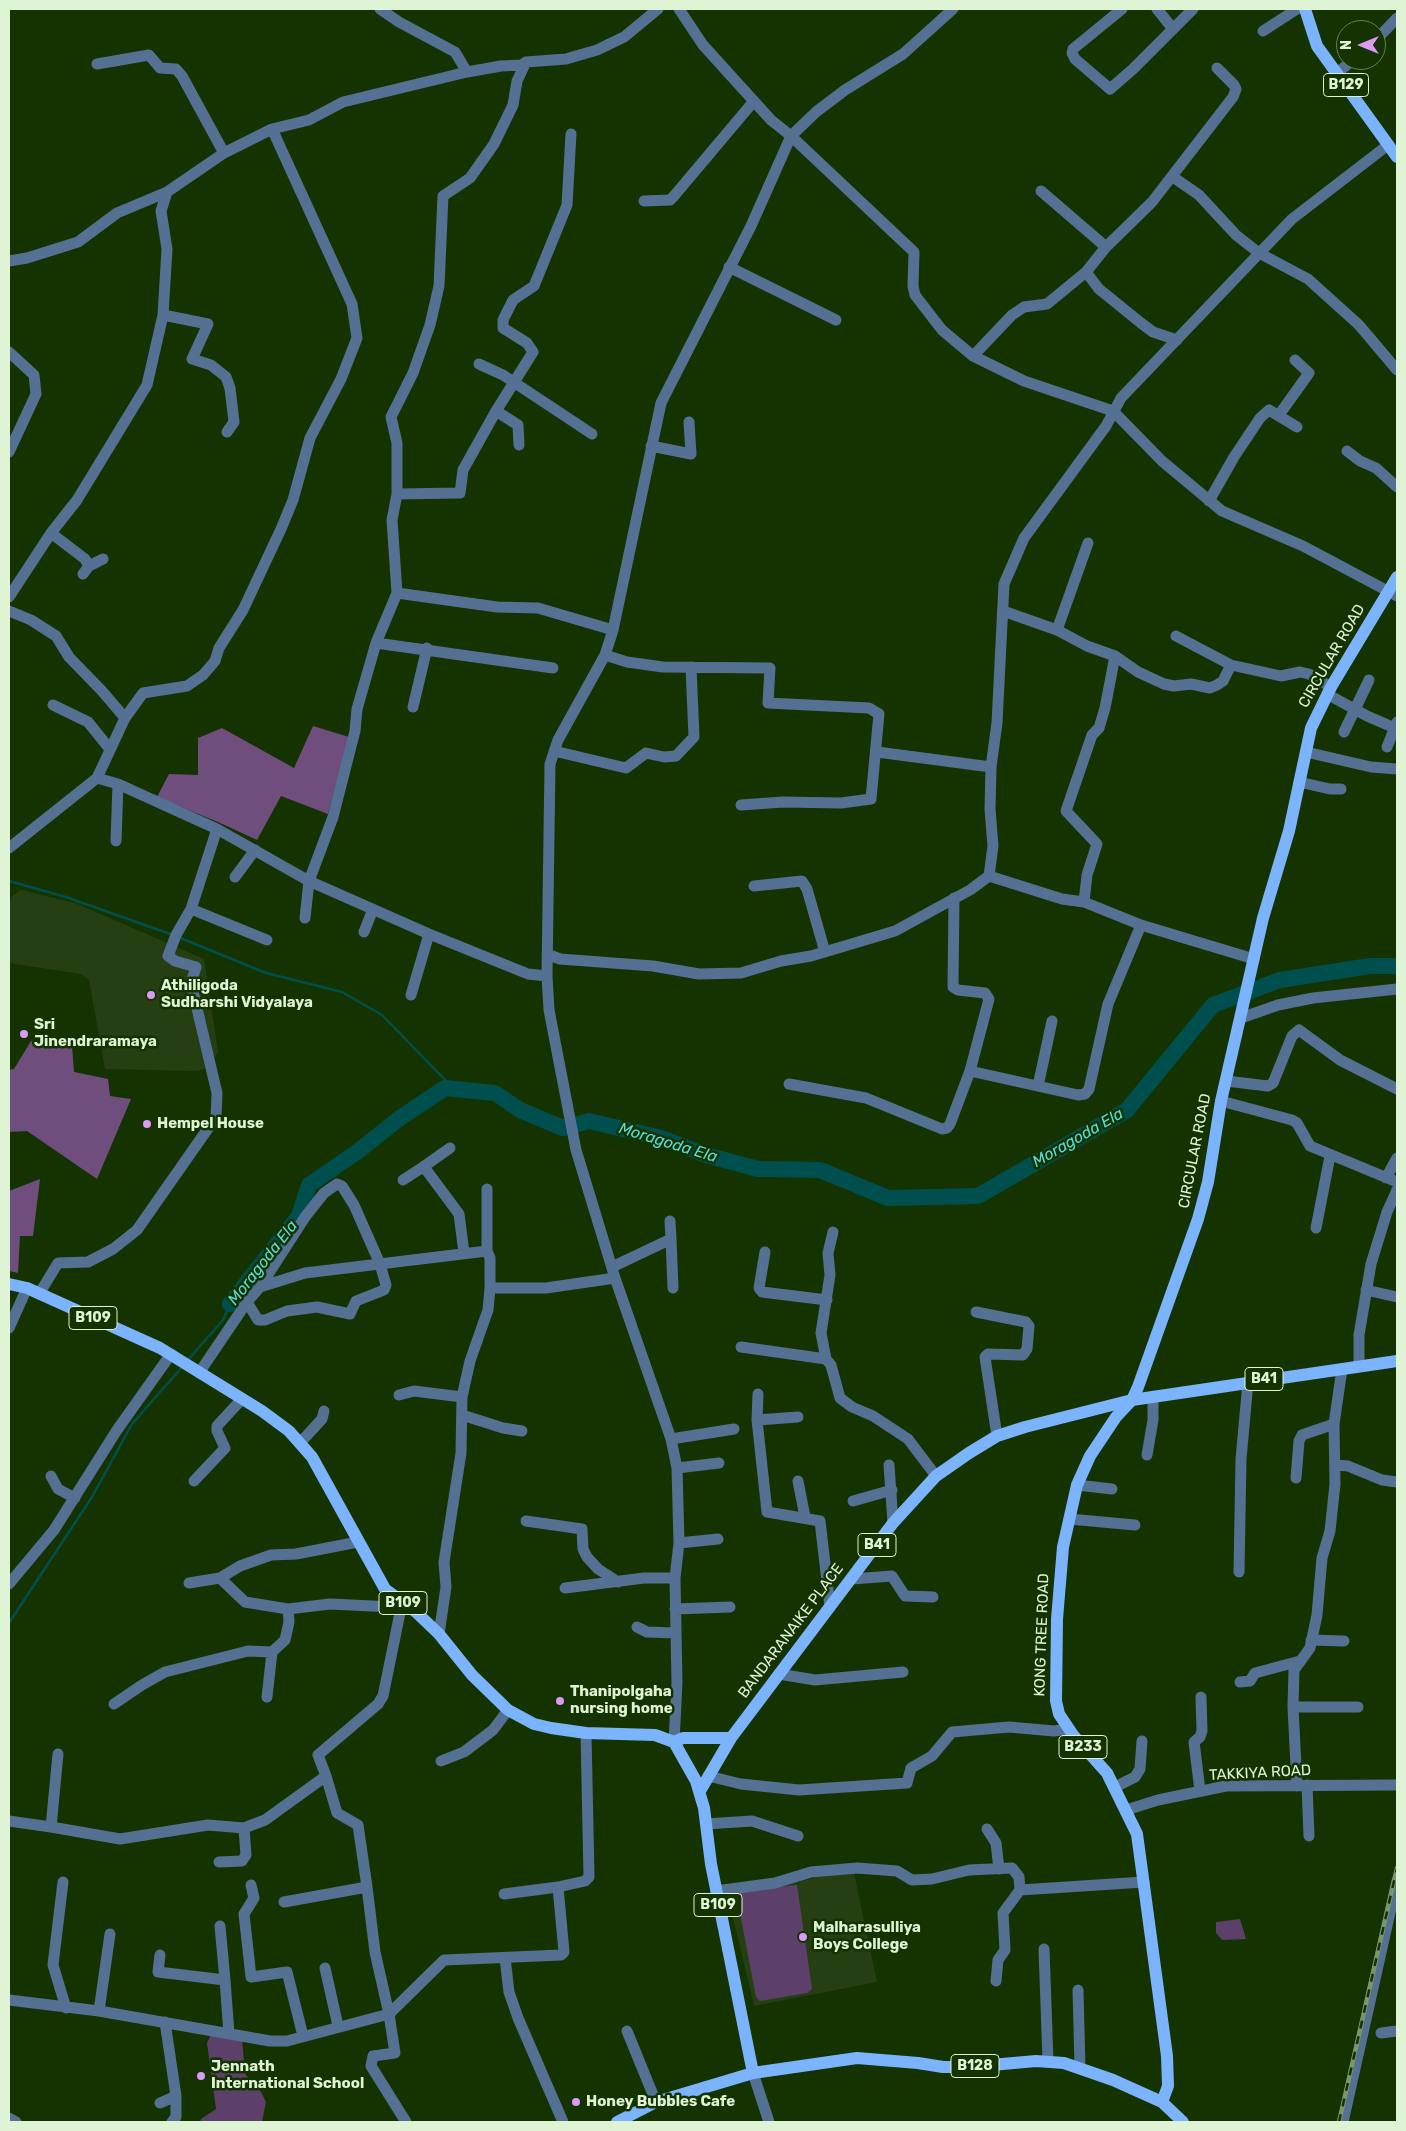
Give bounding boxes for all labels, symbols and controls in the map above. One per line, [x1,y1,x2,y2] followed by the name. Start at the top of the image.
[1336,20,1386,70] north arrow
[1338,40,1355,50] text: N
[1324,74,1368,96] road number: B129
[1295,601,1369,711] street label: CIRCULAR ROAD
[161,977,313,1012] place label: Athiligoda Sudharshi Vidyalaya
[145,989,157,1001] marker: Athiligoda Sudharshi Vidyalaya
[34,1016,157,1051] place label: Sri Jinendraramaya
[18,1028,30,1040] marker: Sri Jinendraramaya
[1175,1092,1215,1210] street label: CIRCULAR ROAD
[1029,1104,1127,1172] water label: Moragoda Ela
[157,1115,264,1133] place label: Hempel House
[141,1118,153,1130] marker: Hempel House
[616,1119,720,1167] water label: Moragoda Ela
[224,1217,302,1309] water label: Moragoda Ela
[69,1306,117,1330] road number: B109
[1245,1368,1283,1390] road number: B41
[858,1534,896,1556] road number: B41
[735,1560,847,1702] street label: BANDARANAIKE PLACE
[1031,1573,1053,1697] street label: KONG TREE ROAD
[379,1592,427,1615] road number: B109
[570,1683,673,1718] place label: Thanipolgaha nursing home
[554,1695,566,1707] marker: Thanipolgaha nursing home
[1059,1735,1107,1758] road number: B233
[1208,1761,1312,1785] street label: TAKKIYA ROAD
[694,1894,742,1916] road number: B109
[813,1919,921,1954] place label: Malharasulliya Boys College
[797,1931,809,1943] marker: Malharasulliya Boys College
[951,2054,999,2078] road number: B128
[211,2058,364,2093] place label: Jennath International School
[195,2070,207,2082] marker: Jennath International School
[586,2093,735,2111] place label: Honey Bubbles Cafe
[570,2096,582,2108] marker: Honey Bubbles Cafe

